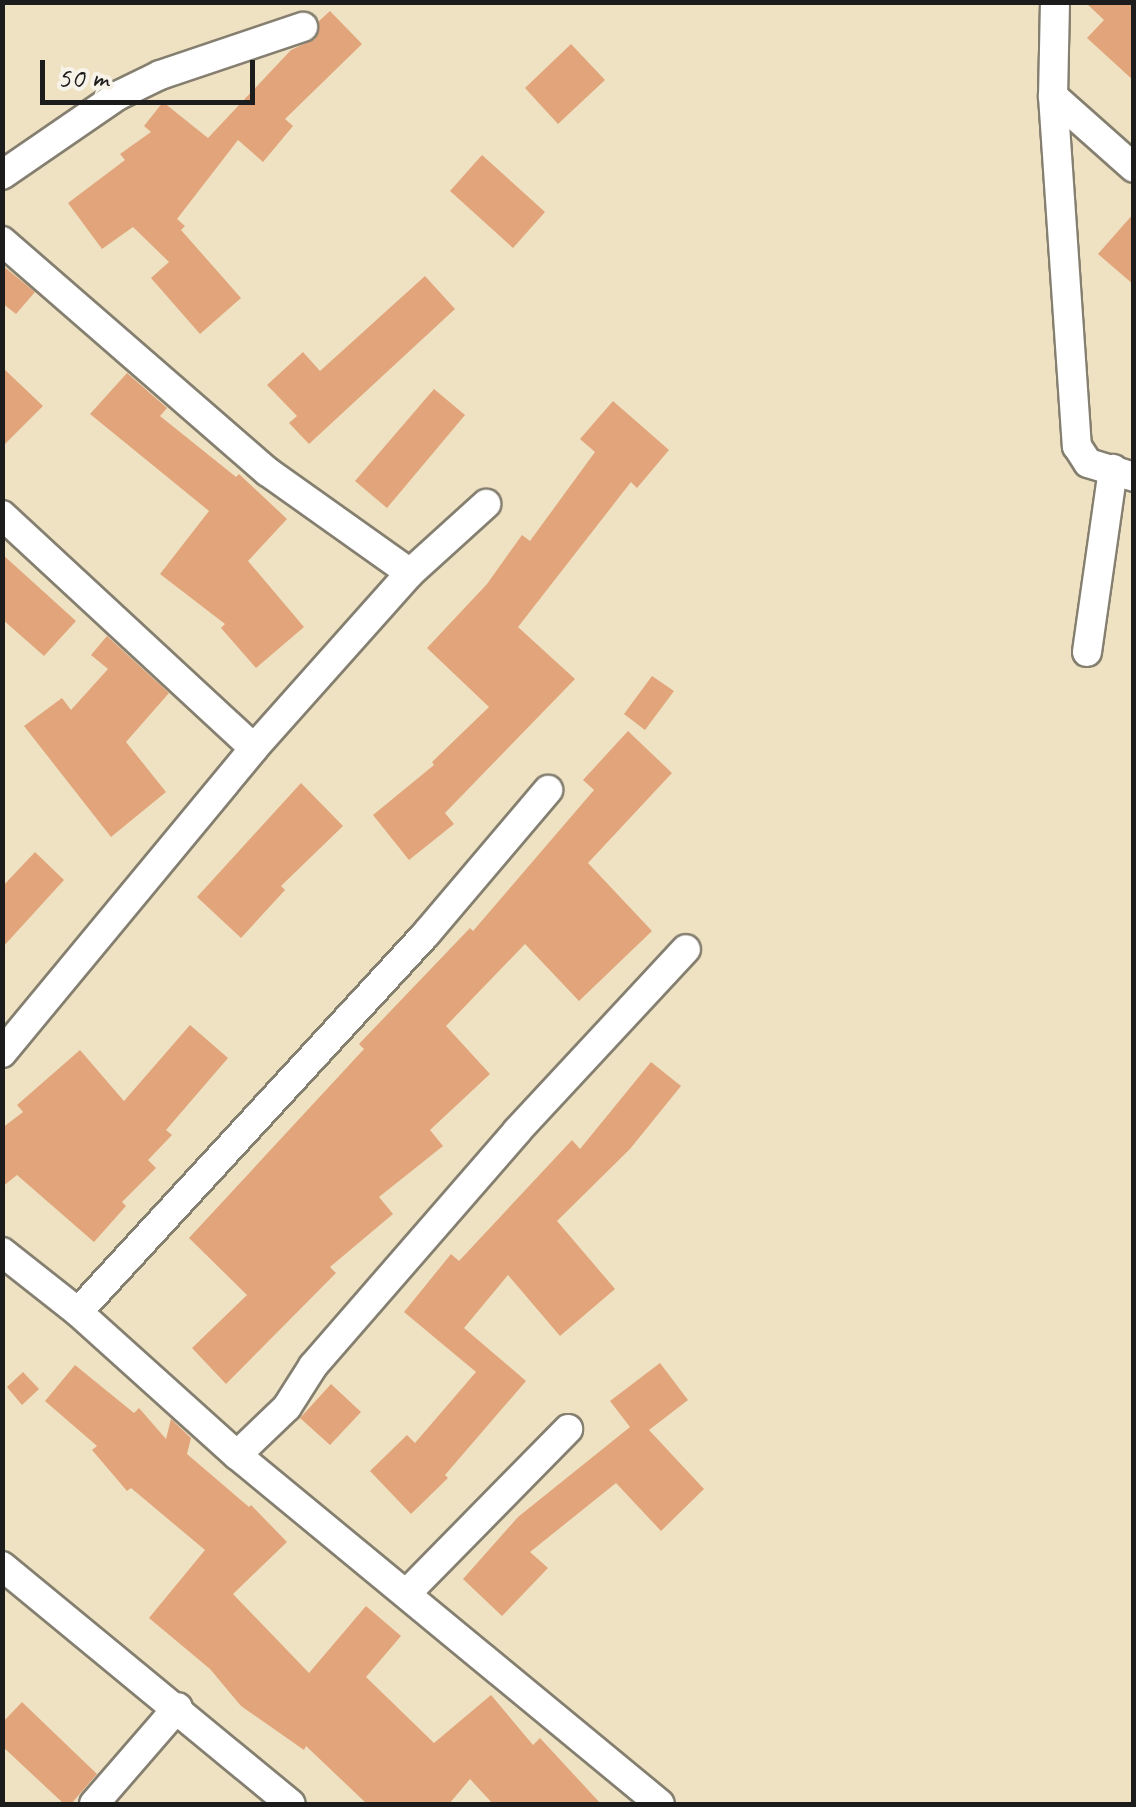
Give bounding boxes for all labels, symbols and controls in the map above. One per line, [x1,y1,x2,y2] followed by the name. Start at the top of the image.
[45,40,260,102] scale bar
[57,58,108,96] text: 50 m

